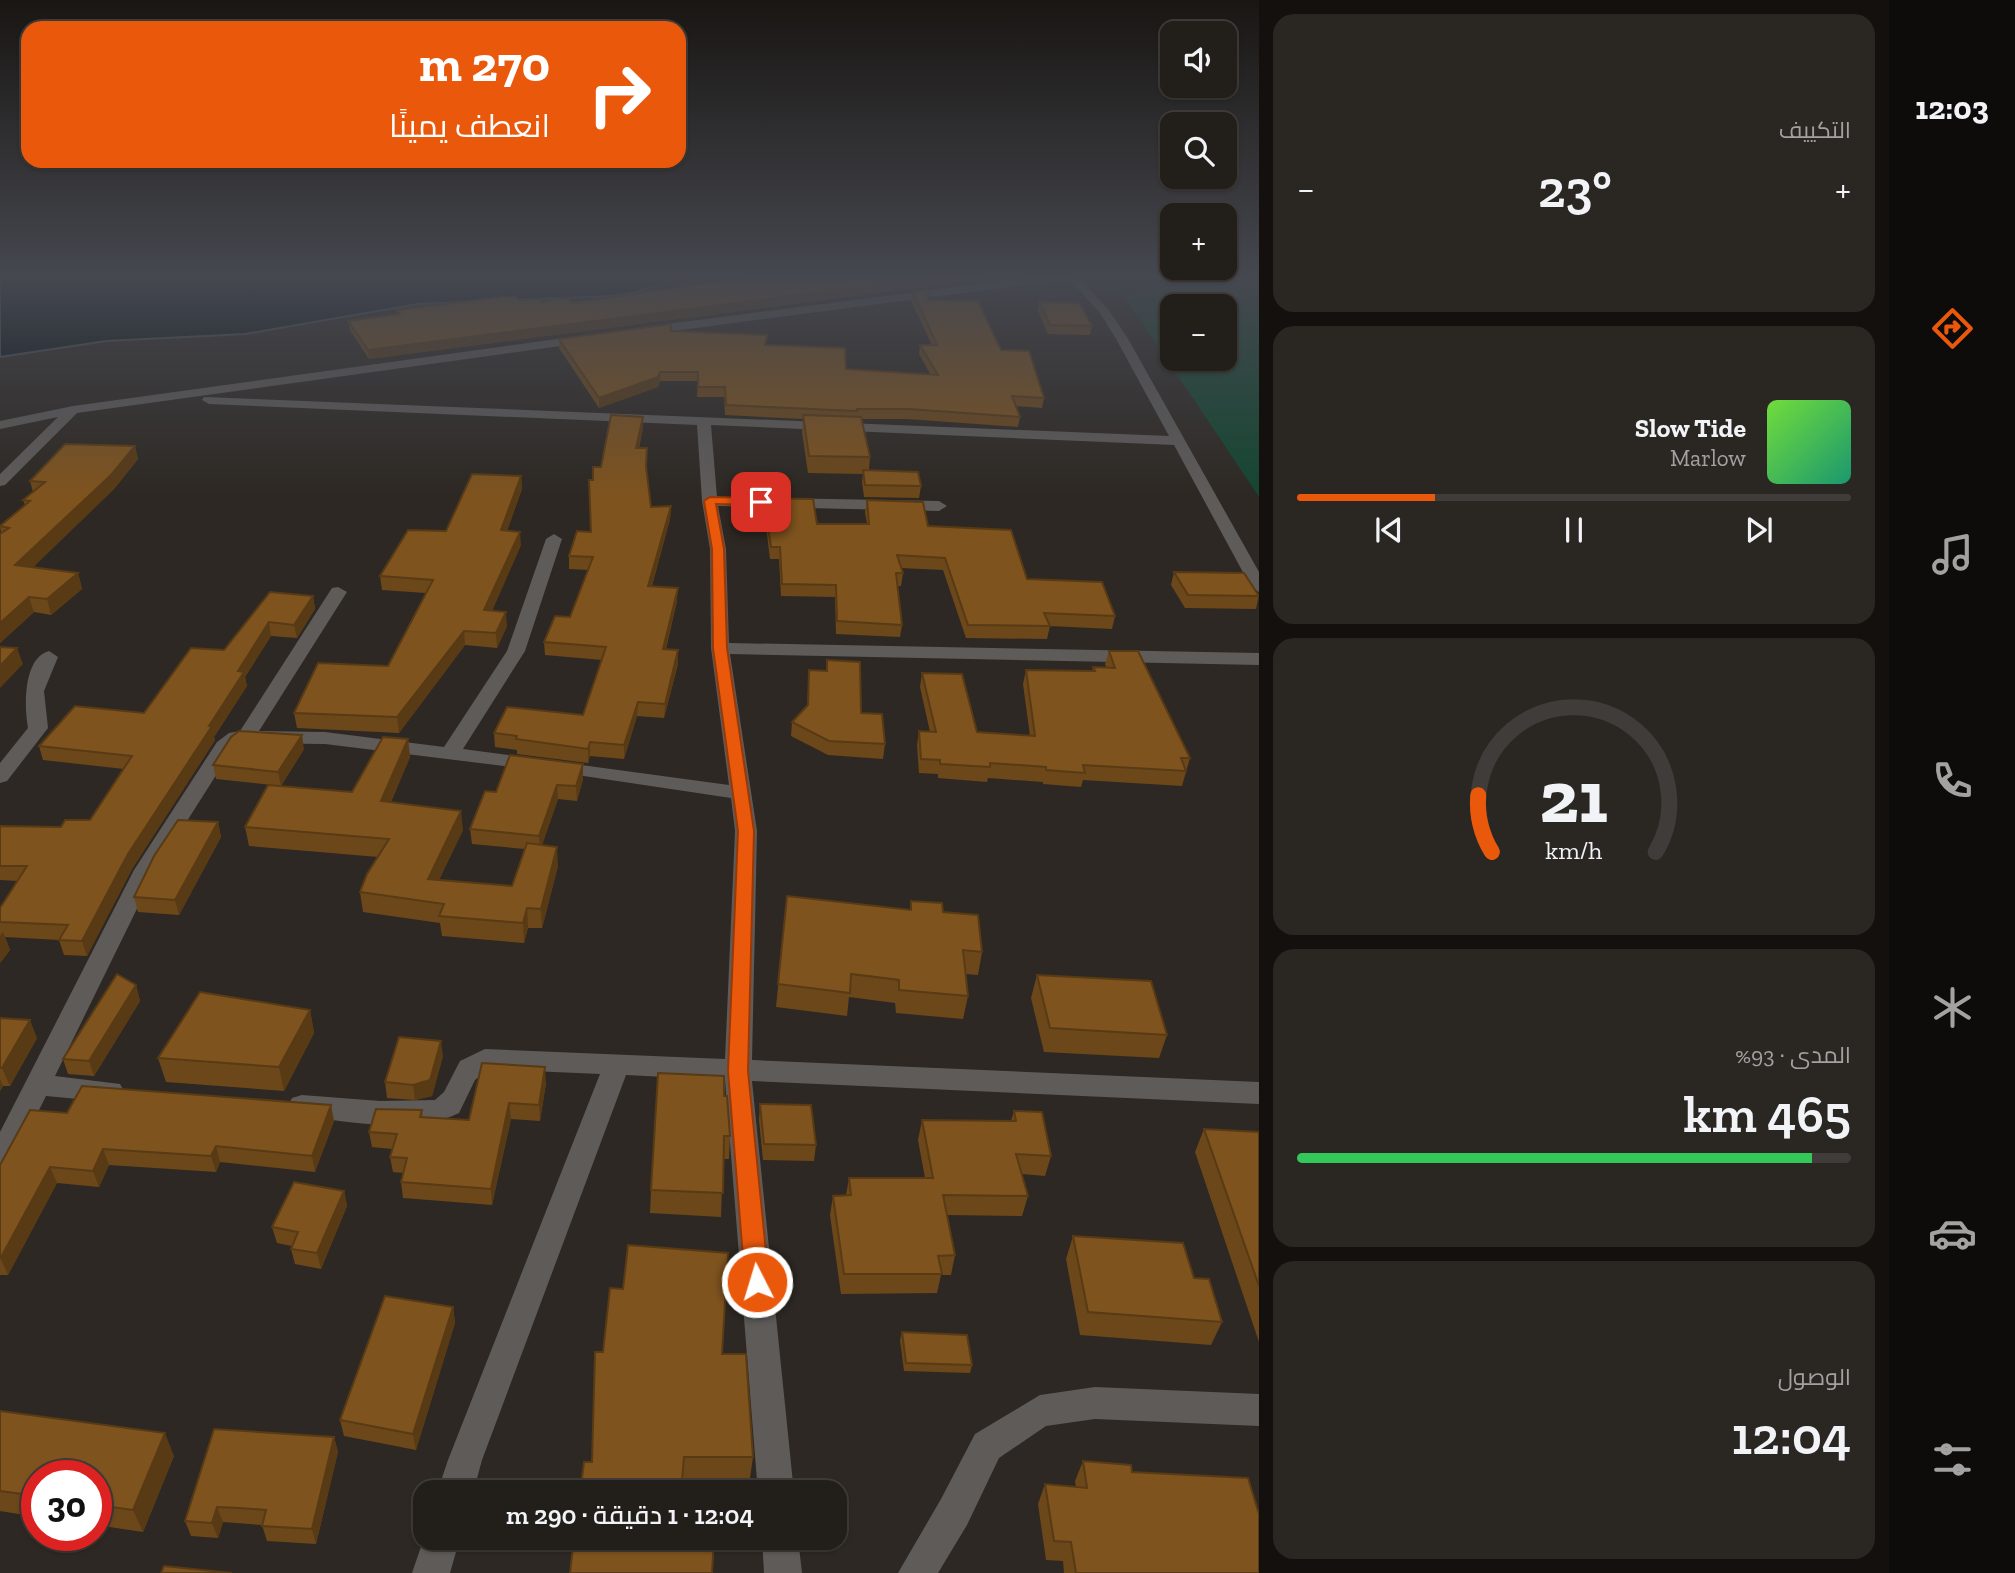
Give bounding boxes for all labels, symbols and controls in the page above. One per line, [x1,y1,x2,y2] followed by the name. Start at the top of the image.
[1160,21,1237,371] map controls
[1160,21,1237,98] button: sound
[419,35,550,94] text: 270 m
[574,49,665,140] icon: right
[1915,89,1989,127] text: 12:03
[389,107,550,145] text: انعطف يمينًا
[1160,112,1237,189] button: search
[1779,116,1851,144] text: التكييف
[1538,158,1612,220] text: 23°
[1297,166,1315,212] text: −
[1835,166,1851,212] text: +
[1160,203,1237,280] button: +
[1160,294,1237,371] button: −
[1928,304,1977,353] icon: directions
[1635,412,1746,444] text: Slow Tide
[1670,444,1746,472] text: Marlow
[731,472,791,532] pin
[742,483,780,521] icon: arrive
[1370,511,1408,549] icon: previous
[1555,511,1593,549] icon: pause
[1740,511,1778,549] icon: next
[1928,530,1977,579] icon: music
[1540,754,1608,842] text: 21
[1928,756,1977,805] icon: phone
[1545,835,1603,865] text: km/h
[1928,983,1977,1032] icon: climate
[1735,1041,1851,1069] text: المدى · 93%
[1683,1083,1851,1145] text: 465 km
[1928,1209,1977,1258] icon: car
[720,1245,794,1319] position arrow
[1778,1363,1851,1391] text: الوصول
[1731,1405,1851,1467] text: 12:04
[1928,1435,1977,1484] icon: filters
[21,1460,112,1551] speed limit sign: 30
[506,1499,754,1531] text: 12:04 · 1 دقيقة · 290 m

